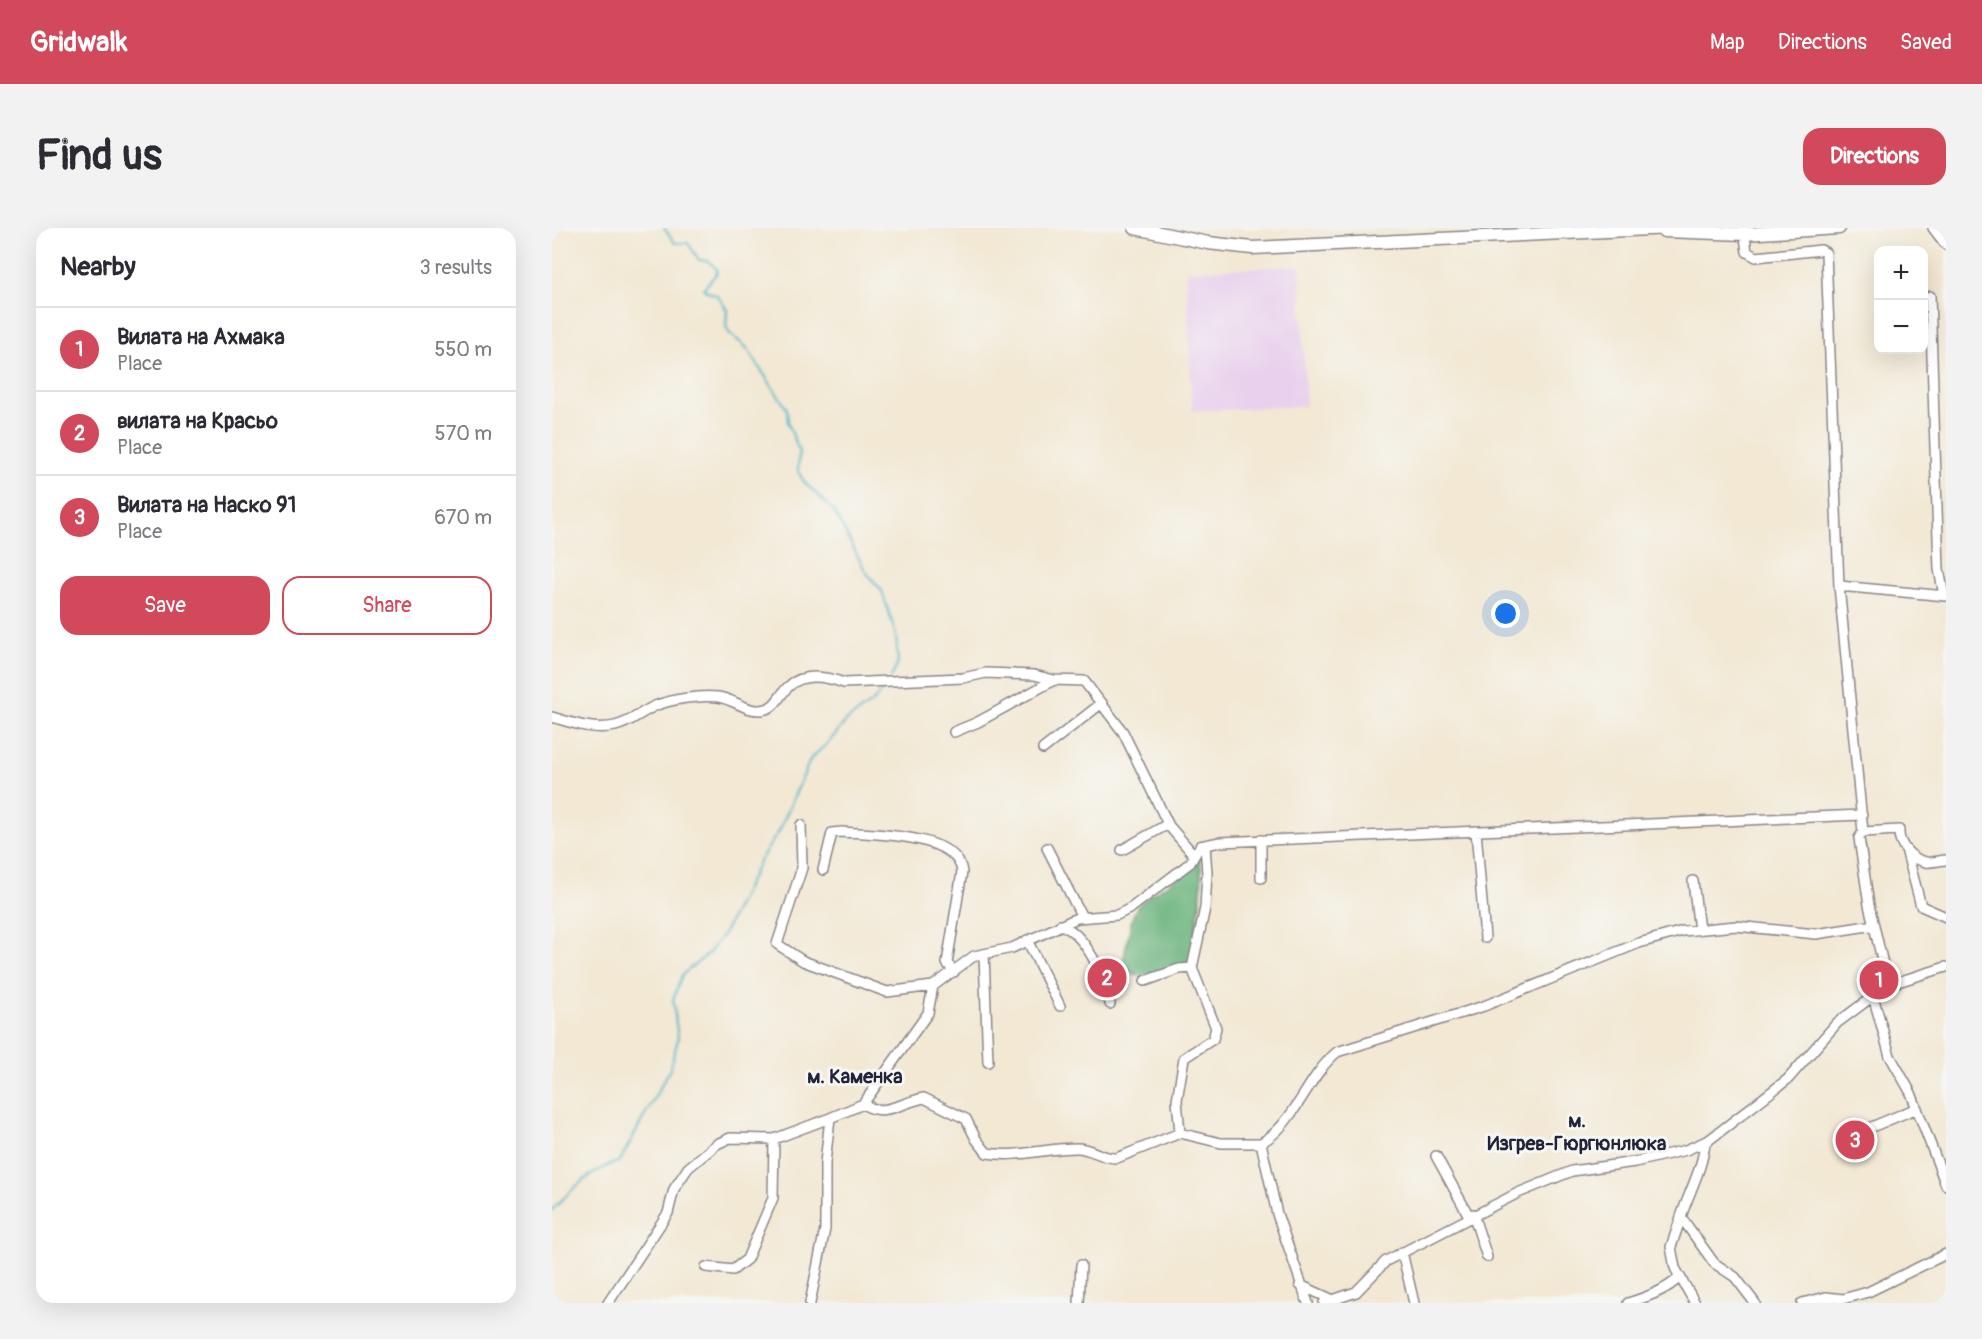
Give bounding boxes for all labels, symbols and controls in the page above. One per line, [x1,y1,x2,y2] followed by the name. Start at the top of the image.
[30,25,128,60] text: Gridwalk
[1710,29,1745,56] text: Map
[1778,29,1867,56] text: Directions
[1900,29,1952,56] text: Saved
[1803,128,1946,185] button: Directions
[36,130,162,182] text: Find us
[1874,246,1928,354] map controls
[1874,246,1928,300] button: +
[60,251,136,283] text: Nearby
[420,255,492,280] text: 3 results
[1874,300,1928,354] button: −
[117,323,285,351] text: Вилата на Ахмака
[76,337,83,362] text: 1
[435,337,492,362] text: 550 m
[117,351,162,376] text: Place
[117,407,278,435] text: вилата на Красьо
[74,421,85,446] text: 2
[435,421,492,446] text: 570 m
[117,435,162,460] text: Place
[117,491,296,519] text: Вилата на Наско 91
[74,505,85,530] text: 3
[434,505,492,530] text: 670 m
[117,519,162,544] text: Place
[60,576,270,635] button: Save
[282,576,492,635] button: Share
[1491,599,1520,628] your location
[1088,956,1126,1000] pin: 2
[1860,958,1898,1002] pin: 1
[807,1064,903,1089] district label: м. Каменка
[1488,1108,1666,1156] district label: м. Изгрев-Гюргюнлюка
[1836,1118,1874,1162] pin: 3

